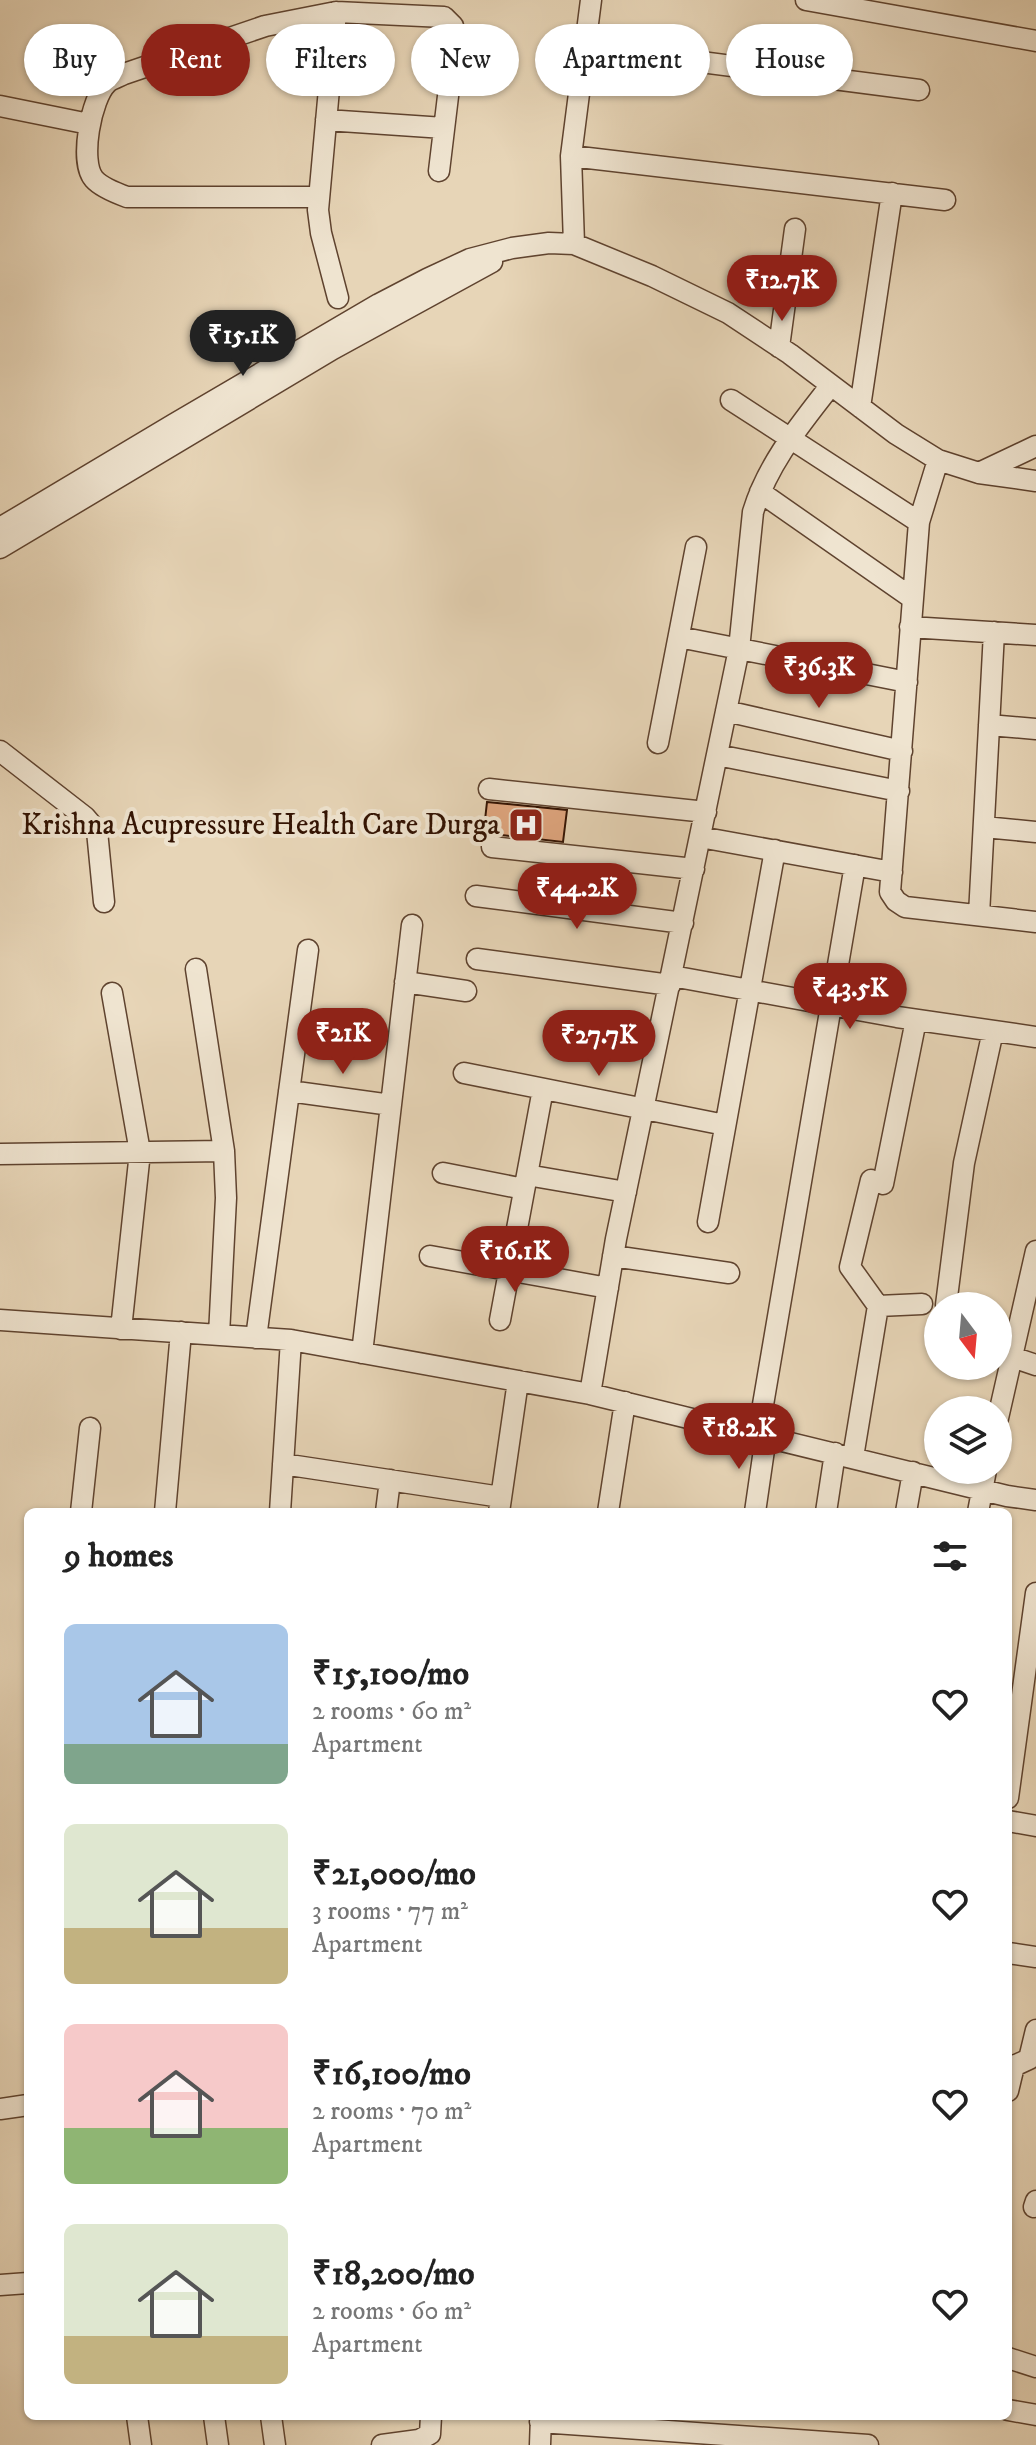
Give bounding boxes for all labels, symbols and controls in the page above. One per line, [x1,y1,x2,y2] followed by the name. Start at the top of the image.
[24,24,125,96] chip: Buy
[141,24,250,96] chip: Rent
[266,24,395,96] chip: Filters
[411,24,519,96] chip: New
[535,24,710,96] chip: Apartment
[726,24,853,96] chip: House
[717,255,847,323] pin: ₹12.7K
[745,264,819,297] text: ₹12.7K
[178,310,308,378] pin: ₹15.1K
[208,319,278,352] text: ₹15.1K
[754,642,884,710] pin: ₹36.3K
[783,651,855,684] text: ₹36.3K
[507,806,545,844] hospital icon: Krishna Acupressure Health Care Durga
[21,807,500,844] place label: Krishna Acupressure Health Care Durga
[512,863,642,931] pin: ₹44.2K
[536,872,618,905] text: ₹44.2K
[785,963,915,1031] pin: ₹43.5K
[812,972,888,1005] text: ₹43.5K
[296,1008,390,1076] pin: ₹21K
[534,1010,664,1078] pin: ₹27.7K
[315,1017,371,1050] text: ₹21K
[560,1019,638,1052] text: ₹27.7K
[450,1226,580,1294] pin: ₹16.1K
[479,1235,551,1268] text: ₹16.1K
[924,1292,1012,1380] north arrow
[924,1292,1012,1484] map controls
[924,1396,1012,1484] button: layers
[674,1403,804,1471] pin: ₹18.2K
[702,1412,776,1445] text: ₹18.2K
[928,1534,972,1578] icon: filters
[64,1535,173,1577] text: 9 homes
[312,1653,469,1695] text: ₹15,100/mo
[128,1656,224,1752] icon: home
[928,1682,972,1726] icon: heart
[312,1695,471,1728] text: 2 rooms · 60 m²
[312,1728,423,1761] text: Apartment
[312,1853,476,1895] text: ₹21,000/mo
[128,1856,224,1952] icon: home
[928,1882,972,1926] icon: heart
[312,1895,468,1928] text: 3 rooms · 77 m²
[312,1928,423,1961] text: Apartment
[312,2053,471,2095] text: ₹16,100/mo
[128,2056,224,2152] icon: home
[928,2082,972,2126] icon: heart
[312,2095,471,2128] text: 2 rooms · 70 m²
[312,2128,423,2161] text: Apartment
[312,2253,475,2295] text: ₹18,200/mo
[128,2256,224,2352] icon: home
[928,2282,972,2326] icon: heart
[312,2295,471,2328] text: 2 rooms · 60 m²
[312,2328,423,2361] text: Apartment

